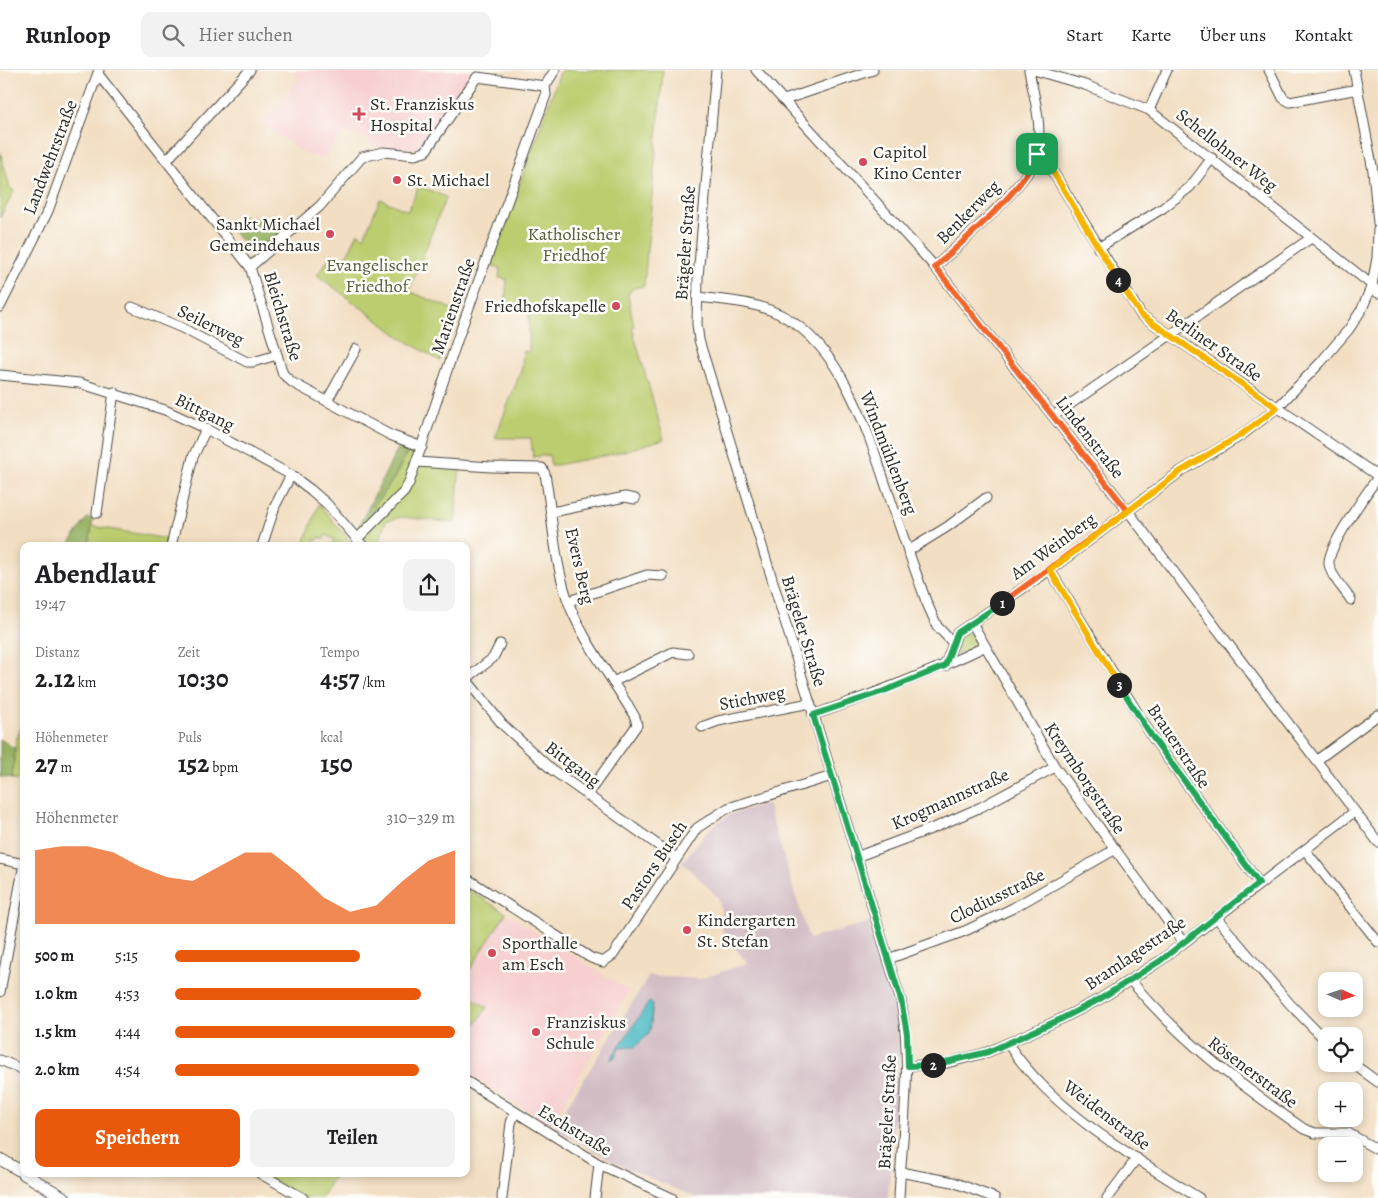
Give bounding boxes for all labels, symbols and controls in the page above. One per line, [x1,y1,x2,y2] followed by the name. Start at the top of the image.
[141,12,491,57] search box
[25,19,111,51] text: Runloop
[159,21,187,49] icon: search
[199,22,293,48] text: Hier suchen
[1066,23,1103,47] text: Start
[1131,23,1171,47] text: Karte
[1199,23,1266,47] text: Über uns
[1294,23,1353,47] text: Kontakt
[370,92,475,137] place label: St. Franziskus Hospital
[17,96,83,218] street label: Landwehrstraße
[1171,103,1283,197] street label: Schellohner Weg
[352,107,366,121] marker: St. Franziskus Hospital
[1016,133,1058,175] pin
[873,140,962,185] place label: Capitol Kino Center
[1023,140,1051,168] icon: arrive
[857,156,869,168] marker: Capitol Kino Center
[407,168,490,192] place label: St. Michael
[391,174,403,186] marker: St. Michael
[931,175,1005,249] street label: Benkerweg
[669,185,701,301] street label: Brägeler Straße
[210,212,321,257] place label: Sankt Michael Gemeindehaus
[528,222,621,267] park label: Katholischer Friedhof
[324,228,336,240] marker: Sankt Michael Gemeindehaus
[326,253,428,298] park label: Evangelischer Friedhof
[425,255,481,357] street label: Marienstraße
[258,268,308,364] street label: Bleichstraße
[1106,268,1130,292] pin: 4
[1115,271,1122,290] text: 4
[484,294,606,318] place label: Friedhofskapelle
[174,299,248,351] street label: Seilerweg
[610,300,622,312] marker: Friedhofskapelle
[1161,303,1267,387] street label: Berliner Straße
[171,387,239,437] street label: Bittgang
[854,387,924,518] street label: Windmühlenberg
[1050,391,1130,483] street label: Lindenstraße
[1005,507,1101,586] street label: Am Weinberg
[560,525,600,607] street label: Evers Berg
[35,555,156,593] text: Abendlauf
[403,559,455,611] button: share
[776,573,832,689] street label: Brägeler Straße
[990,590,1014,616] pin: 1
[35,593,66,615] text: 19:47
[1000,594,1005,613] text: 1
[35,643,80,662] text: Distanz
[178,643,200,662] text: Zeit
[320,643,359,662] text: Tempo
[35,662,75,696] text: 2.12
[178,662,228,696] text: 10:30
[320,662,359,696] text: 4:57
[1106,672,1132,698] pin: 3
[75,673,96,692] text: km
[359,673,385,692] text: /km
[1116,676,1123,695] text: 3
[717,680,787,716] street label: Stichweg
[1142,699,1216,793] street label: Brauerstraße
[1039,717,1131,839] street label: Kreymborgstraße
[35,728,108,747] text: Höhenmeter
[178,728,202,747] text: Puls
[320,728,343,747] text: kcal
[540,735,606,793] street label: Bittgang
[35,747,58,781] text: 27
[178,747,209,781] text: 152
[320,747,353,781] text: 150
[58,758,72,777] text: m
[209,758,238,777] text: bpm
[888,762,1012,836] street label: Krogmannstraße
[35,807,118,829] text: Höhenmeter
[387,807,455,829] text: 310–329 m
[615,815,693,914] street label: Pastors Busch
[945,863,1049,929] street label: Clodiusstraße
[697,908,796,953] place label: Kindergarten St. Stefan
[1080,910,1190,996] street label: Bramlagestraße
[681,924,693,936] marker: Kindergarten St. Stefan
[502,931,578,976] place label: Sporthalle am Esch
[35,945,74,967] text: 500 m
[115,945,138,967] text: 5:15
[486,947,498,959] marker: Sporthalle am Esch
[1318,972,1362,1018] north arrow
[1318,972,1363,1182] map controls
[35,983,78,1005] text: 1.0 km
[115,983,140,1005] text: 4:53
[546,1010,626,1055] place label: Franziskus Schule
[35,1021,76,1043] text: 1.5 km
[115,1021,141,1043] text: 4:44
[530,1026,542,1038] marker: Franziskus Schule
[1318,1027,1363,1072] button: locate
[1203,1030,1303,1114] street label: Rösenerstraße
[920,1052,946,1078] pin: 2
[872,1054,902,1170] street label: Brägeler Straße
[930,1056,937,1075] text: 2
[35,1059,80,1081] text: 2.0 km
[115,1059,140,1081] text: 4:54
[1058,1074,1155,1156] street label: Weidenstraße
[1318,1082,1363,1127] button: +
[534,1099,616,1161] street label: Eschstraße
[35,1109,240,1167] button: Speichern
[250,1109,455,1167] button: Teilen
[1318,1137,1363,1182] button: −

